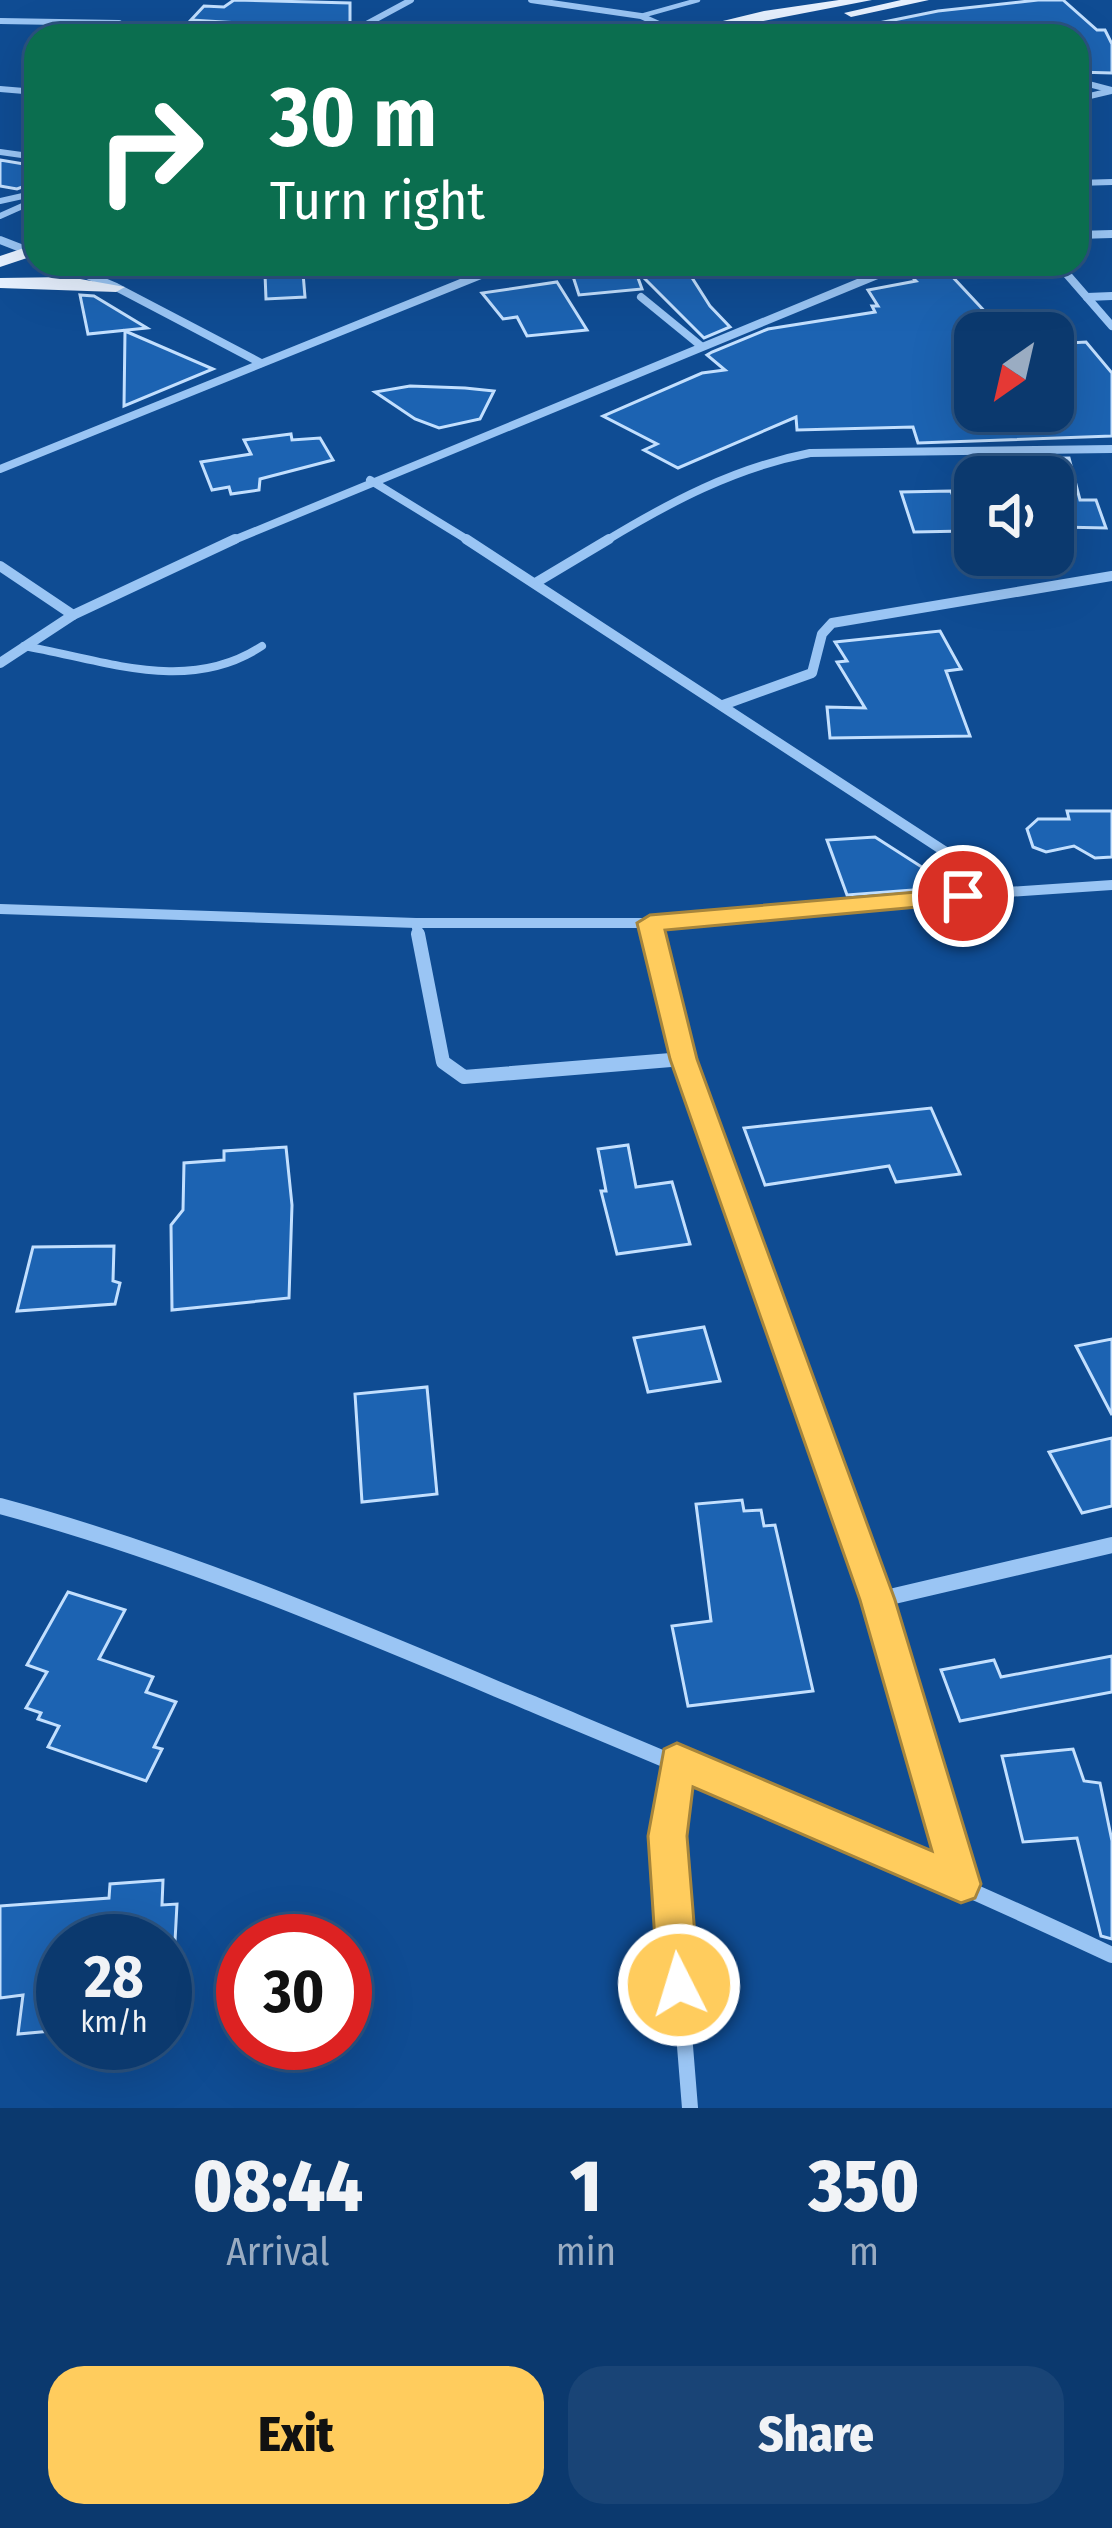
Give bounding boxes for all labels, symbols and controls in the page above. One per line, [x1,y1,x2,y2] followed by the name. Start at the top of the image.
[270,67,437,168] text: 30 m
[72,72,228,228] icon: right
[270,169,485,233] text: Turn right
[954,312,1074,432] north arrow
[954,312,1074,576] map controls
[954,456,1074,576] button: sound
[912,845,1014,947] pin
[930,863,996,929] icon: arrive
[216,1914,372,2070] speed limit sign: 30
[616,1922,742,2048] position arrow
[84,1941,144,2013] text: 28
[81,2004,147,2040] text: km/h
[193,2144,363,2230] text: 08:44
[570,2144,601,2230] text: 1
[809,2144,919,2230] text: 350
[226,2229,330,2275] text: Arrival
[556,2229,616,2275] text: min
[849,2229,879,2275] text: m
[48,2366,544,2504] button: Exit
[568,2366,1064,2504] button: Share

